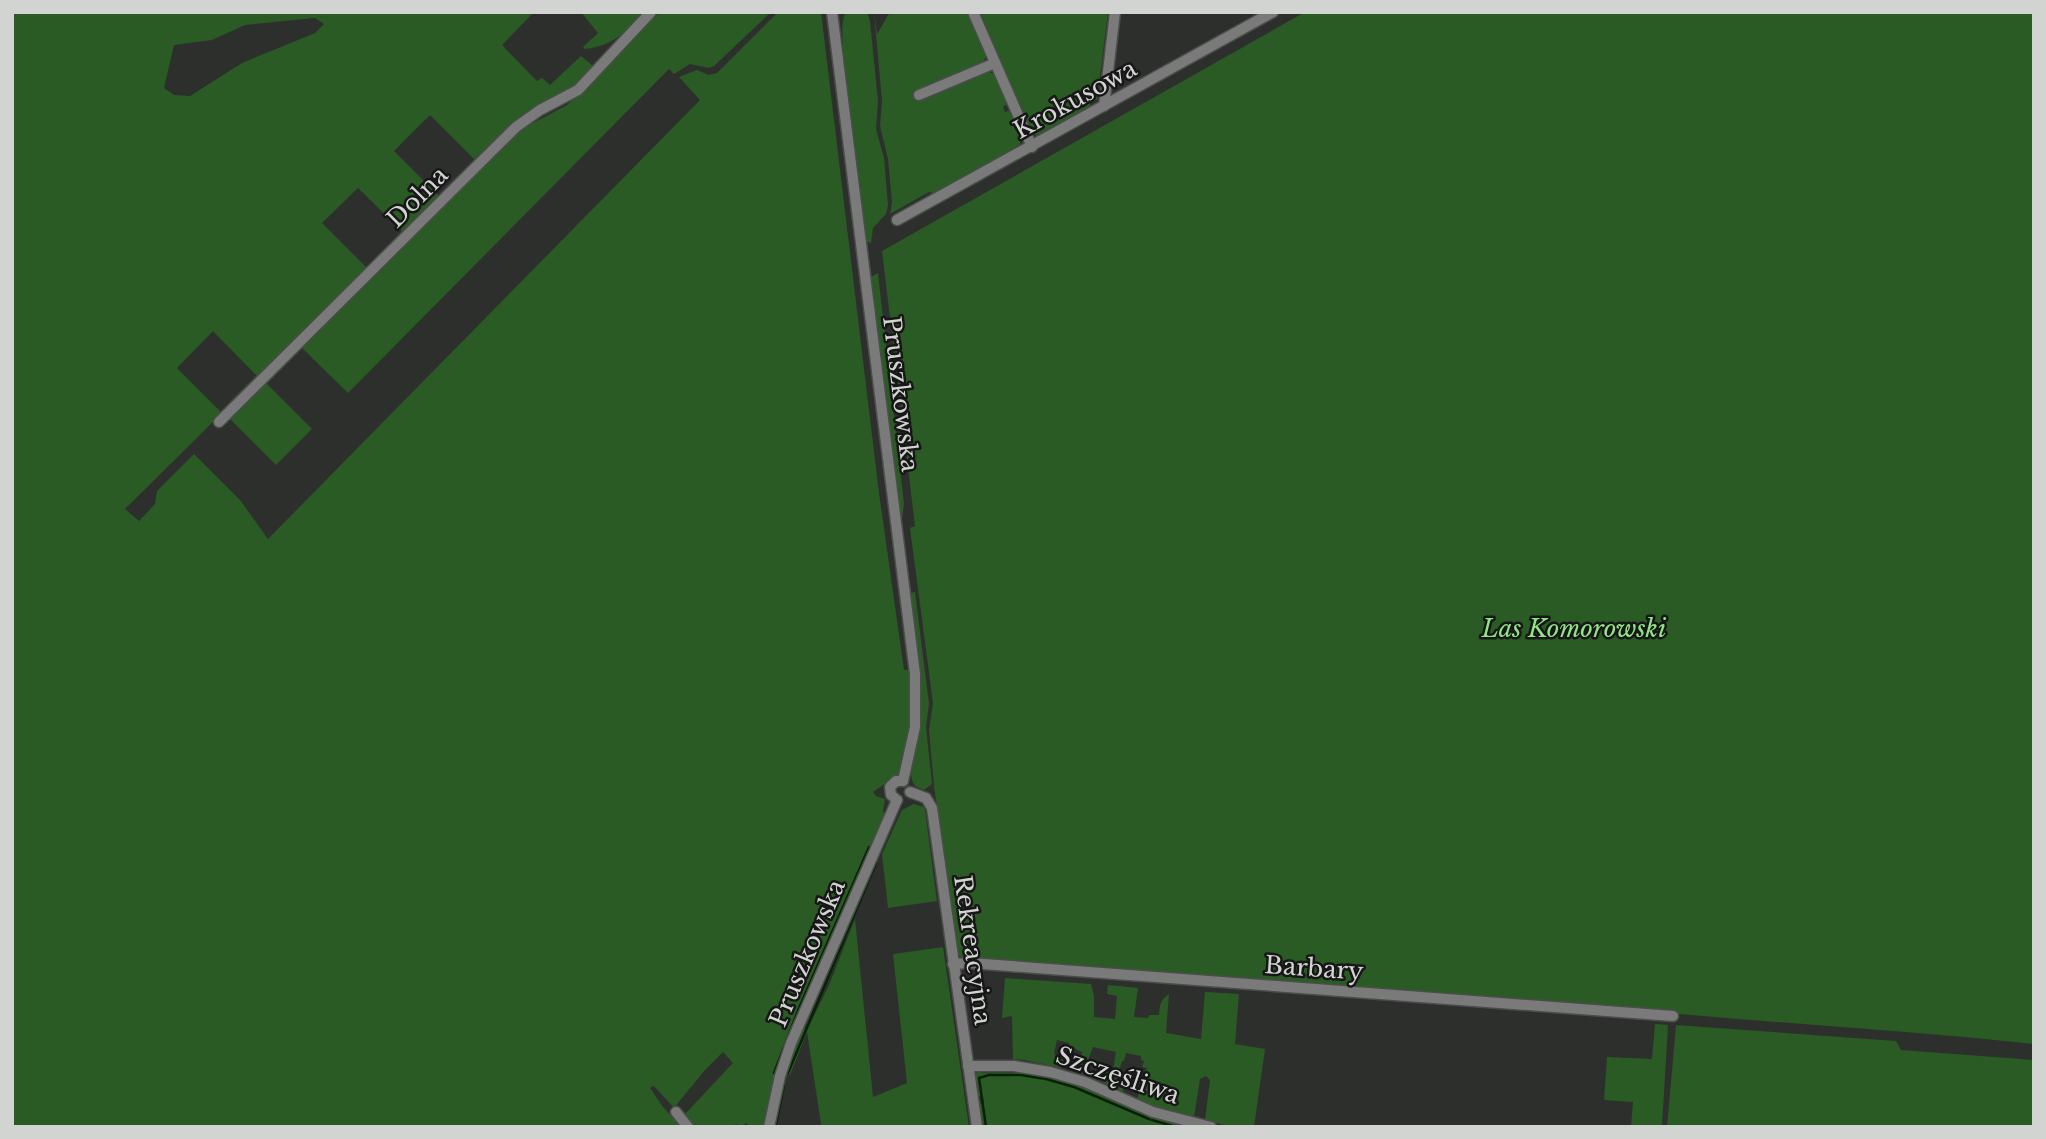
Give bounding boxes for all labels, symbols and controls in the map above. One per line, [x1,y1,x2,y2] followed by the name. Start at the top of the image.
[1008,53,1142,145] street label: Krokusowa
[380,160,454,234] street label: Dolna
[877,315,925,474] street label: Pruszkowska
[1481,614,1667,643] park label: Las Komorowski
[948,873,998,1027] street label: Rekreacyjna
[763,875,851,1031] street label: Pruszkowska
[1264,950,1365,986] street label: Barbary
[1052,1040,1184,1110] street label: Szczęśliwa

